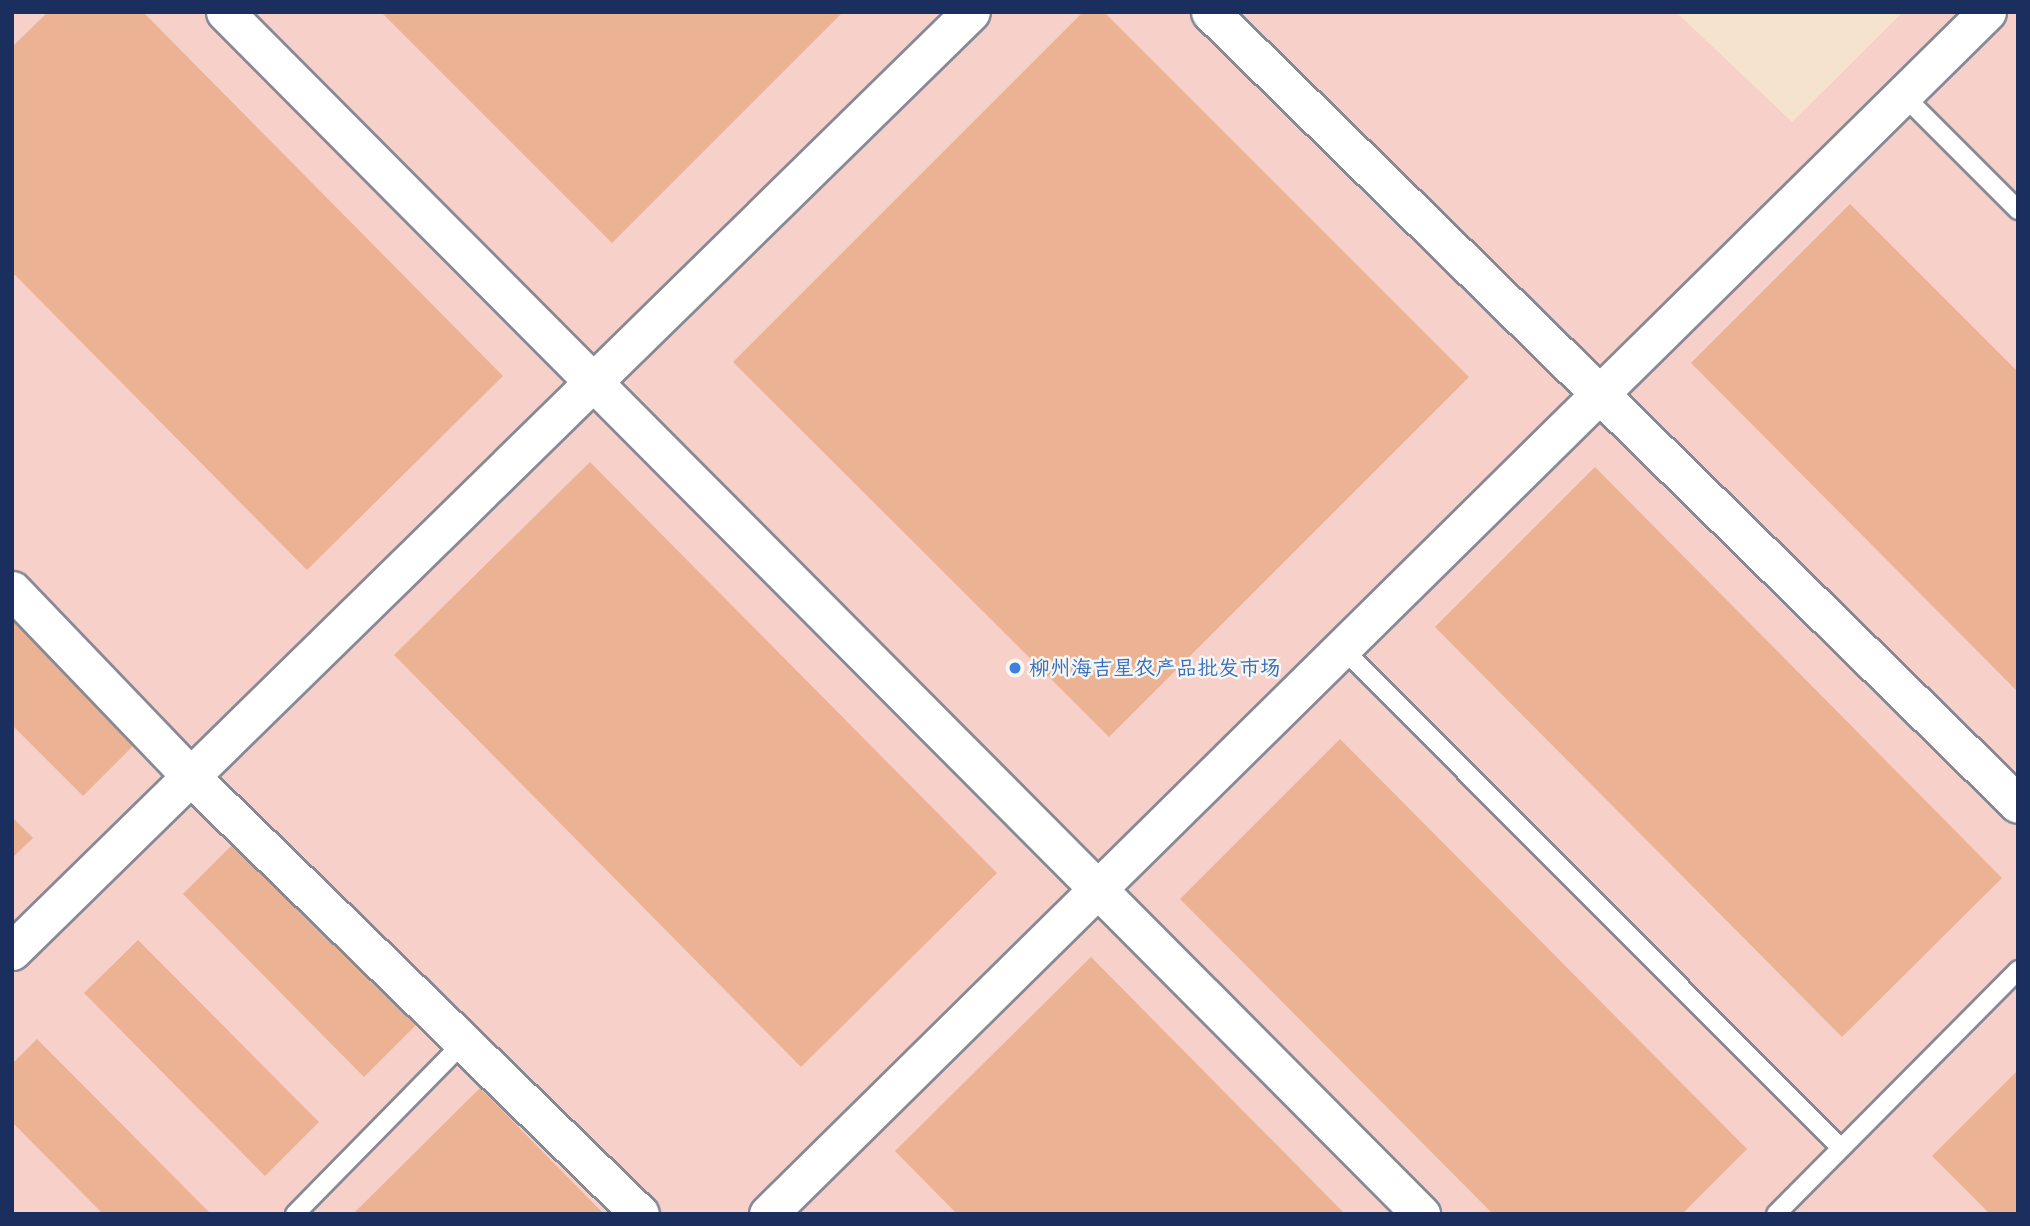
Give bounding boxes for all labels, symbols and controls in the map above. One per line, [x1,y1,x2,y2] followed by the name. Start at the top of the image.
[1029,655,1281,681] place label: 柳州海吉星农产品批发市场
[1007,660,1023,676] marker: 柳州海吉星农产品批发市场

